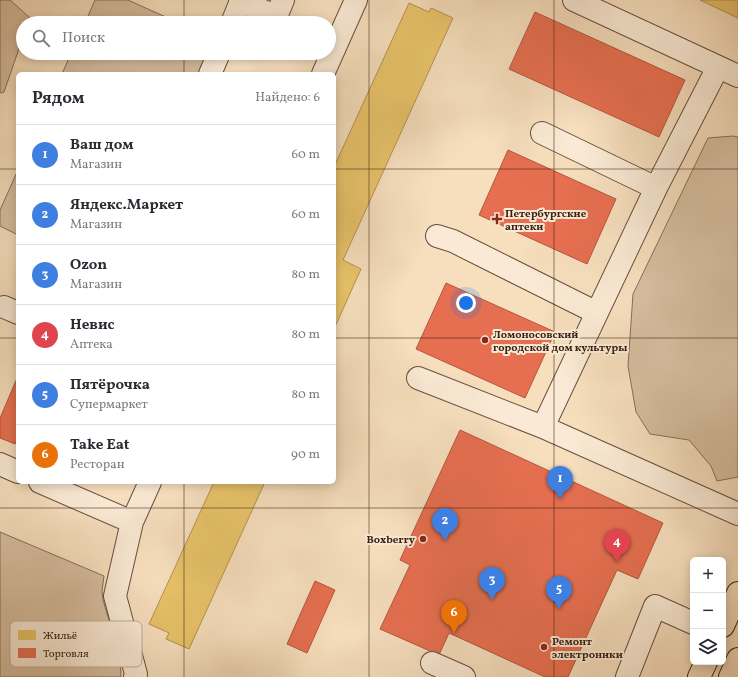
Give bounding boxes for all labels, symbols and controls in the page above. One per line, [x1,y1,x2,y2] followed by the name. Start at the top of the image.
[16,16,336,60] search box
[30,27,52,49] icon: search
[62,28,105,49] text: Поиск
[32,87,85,110] text: Рядом
[255,89,320,107] text: Найдено: 6
[70,135,133,156] text: Ваш дом
[42,146,48,164] text: 1
[292,146,320,164] text: 60 m
[70,156,122,174] text: Магазин
[70,195,183,216] text: Яндекс.Маркет
[42,206,48,224] text: 2
[292,206,320,224] text: 60 m
[505,207,587,235] place label: Петербургские аптеки
[492,214,502,224] marker: Петербургские аптеки
[70,216,122,234] text: Магазин
[70,255,107,276] text: Ozon
[42,266,48,284] text: 3
[291,266,320,284] text: 80 m
[70,276,122,294] text: Магазин
[456,293,476,313] your location
[70,315,115,336] text: Невис
[41,326,49,344] text: 4
[291,326,320,344] text: 80 m
[493,328,627,356] place label: Ломоносовский городской дом культуры
[480,335,490,345] marker: Ломоносовский городской дом культуры
[70,336,113,354] text: Аптека
[70,375,150,396] text: Пятёрочка
[42,386,48,404] text: 5
[291,386,320,404] text: 80 m
[70,396,148,414] text: Супермаркет
[70,435,130,456] text: Take Eat
[41,446,49,464] text: 6
[291,446,320,464] text: 90 m
[70,456,125,474] text: Ресторан
[547,466,573,499] pin: 1
[432,508,458,541] pin: 2
[604,529,630,562] pin: 4
[366,533,416,548] place label: Boxberry
[418,534,428,544] marker: Boxberry
[690,557,726,665] map controls
[690,557,726,593] button: +
[479,567,505,600] pin: 3
[546,576,572,609] pin: 5
[690,593,726,629] button: −
[441,600,467,633] pin: 6
[10,621,142,667] legend
[43,629,77,644] text: Жильё
[690,629,726,665] button: layers
[552,635,623,663] place label: Ремонт электроники
[539,642,549,652] marker: Ремонт электроники
[43,647,89,662] text: Торговля

